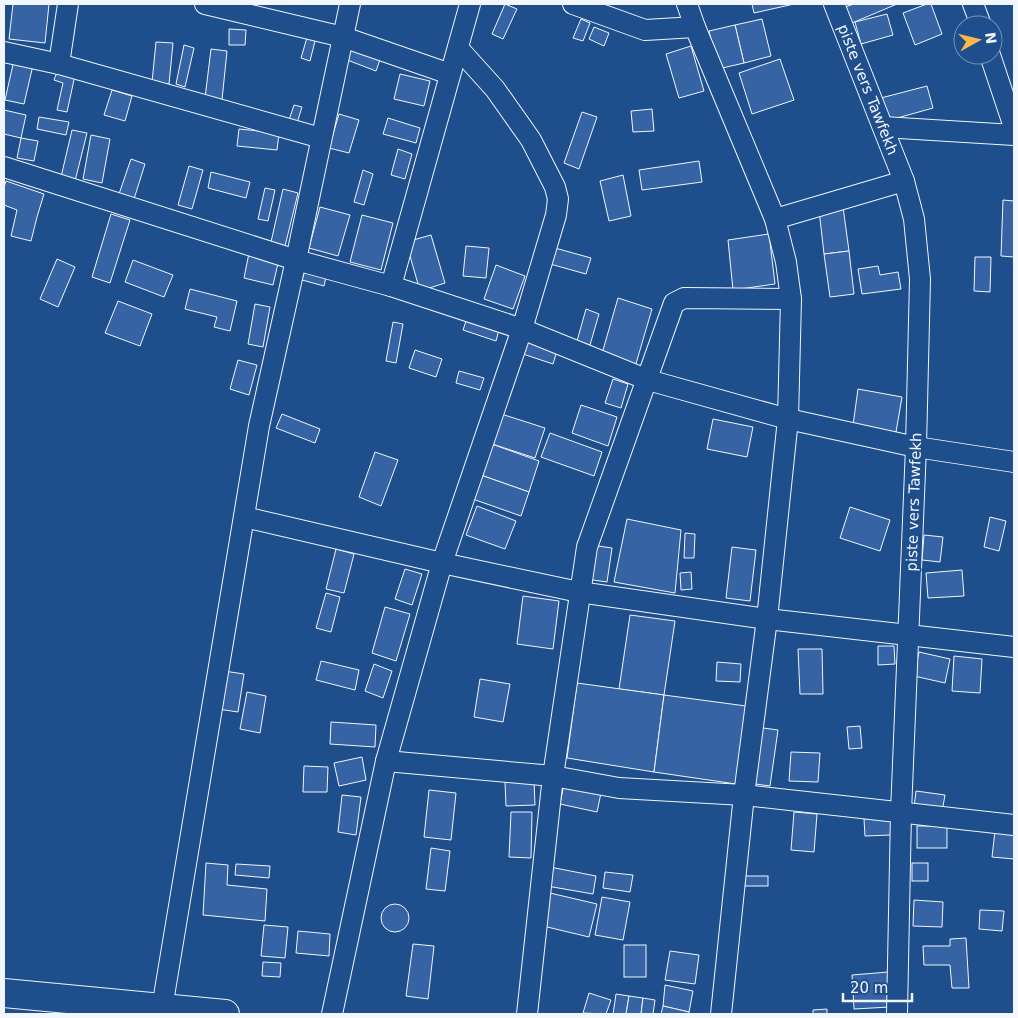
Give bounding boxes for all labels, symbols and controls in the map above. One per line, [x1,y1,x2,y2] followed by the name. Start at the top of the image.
[953,15,1003,65] north arrow
[834,22,902,158] street label: piste vers Tawfekh
[982,31,1000,45] text: N
[903,432,925,572] street label: piste vers Tawfekh
[843,970,912,1002] scale bar
[850,979,888,997] text: 20 m

